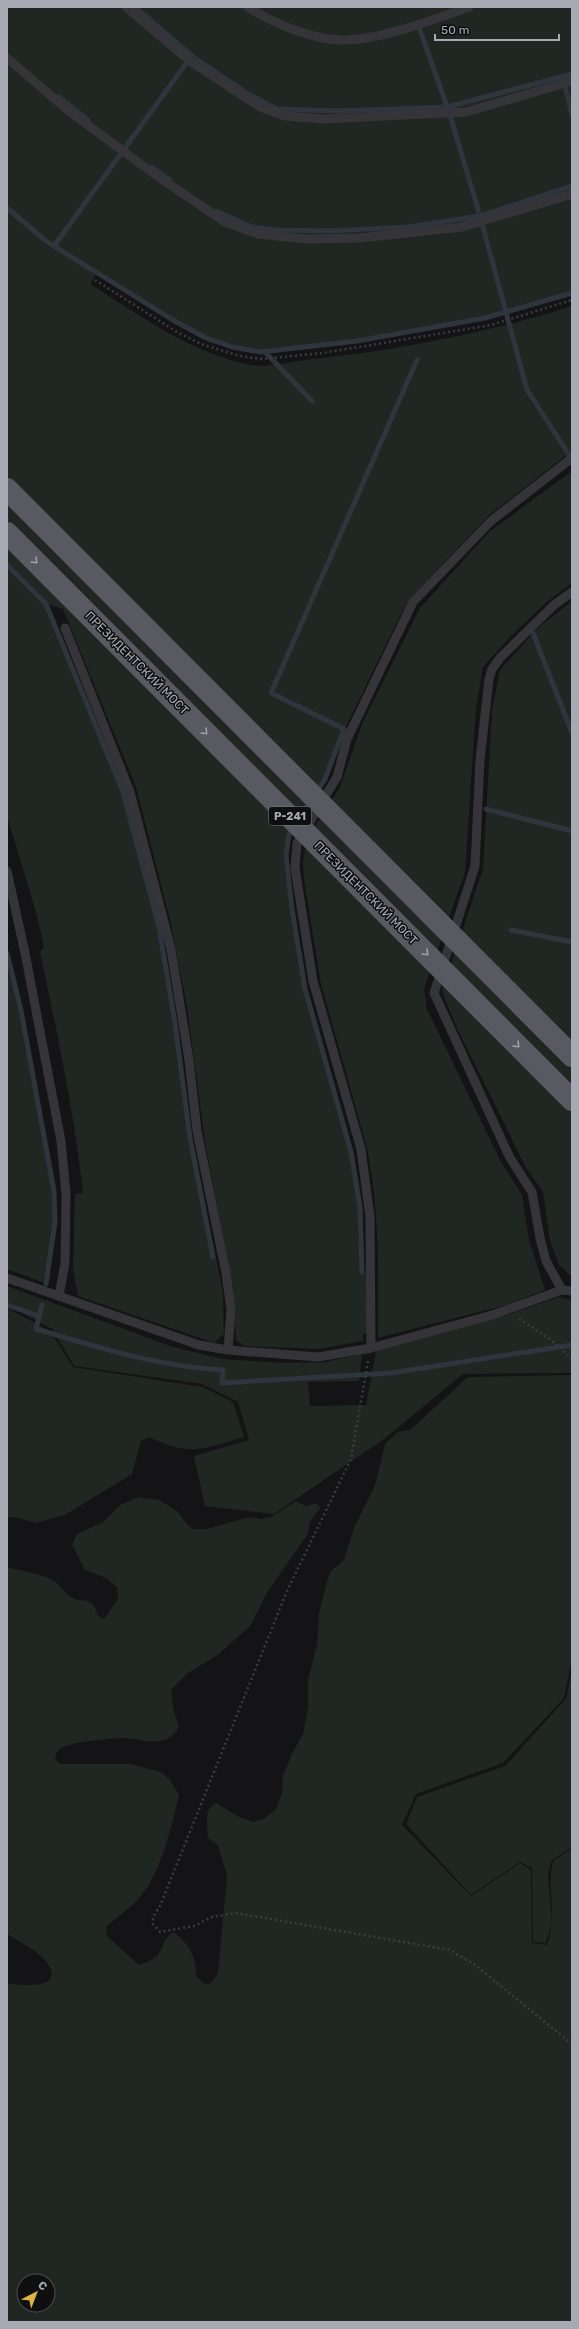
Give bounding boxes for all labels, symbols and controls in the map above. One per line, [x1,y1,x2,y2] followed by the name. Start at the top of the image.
[435,16,559,42] scale bar
[441,23,469,37] text: 50 m
[30,556,37,564] one-way arrow
[82,608,192,718] street label: ПРЕЗИДЕНТСКИЙ МОСТ
[200,727,208,735] one-way arrow
[269,807,311,825] road number: Р-241
[311,838,421,948] street label: ПРЕЗИДЕНТСКИЙ МОСТ
[421,948,429,956] one-way arrow
[513,1040,520,1048] one-way arrow
[16,2273,56,2313] north arrow
[35,2279,50,2294] text: С

